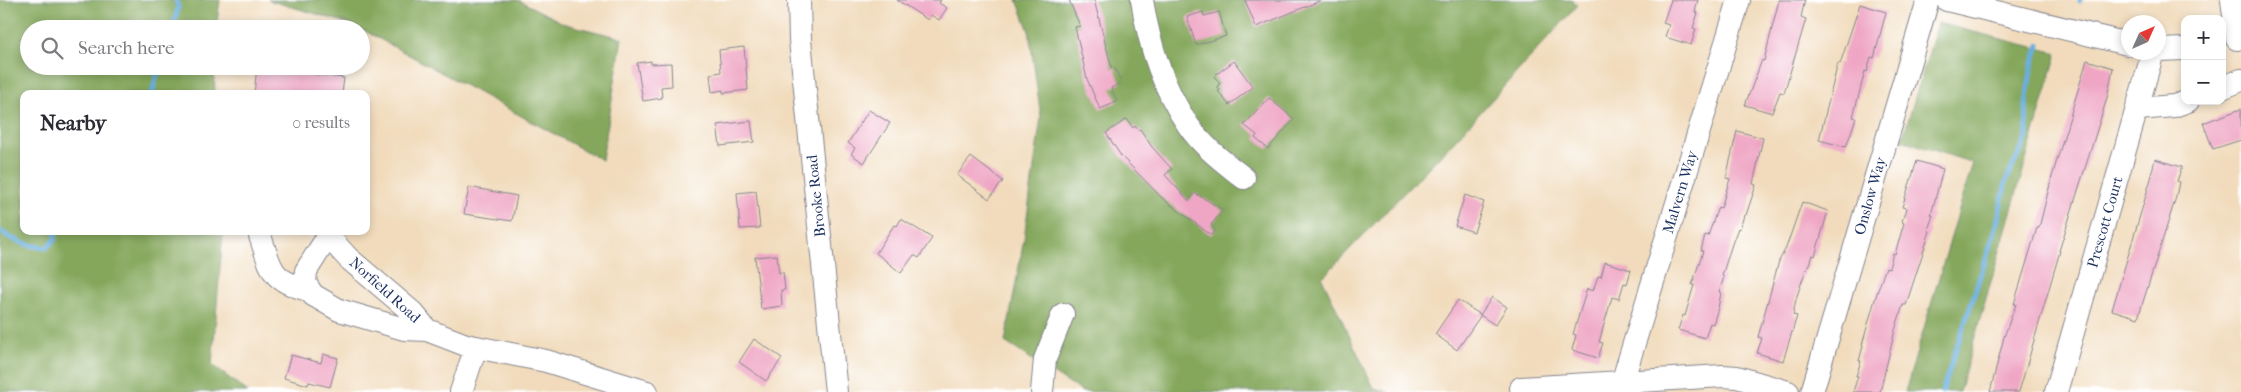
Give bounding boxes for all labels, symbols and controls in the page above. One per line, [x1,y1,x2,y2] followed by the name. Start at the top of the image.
[2121,15,2166,60] north arrow
[2181,15,2226,105] map controls
[2181,15,2226,60] button: +
[20,20,370,75] search box
[38,34,66,62] icon: search
[78,37,174,59] text: Search here
[2181,60,2226,105] button: −
[40,111,106,135] text: Nearby
[292,113,350,132] text: 0 results
[1659,147,1701,236] street label: Malvern Way
[803,153,829,238] street label: Brooke Road
[1850,154,1890,237] street label: Onslow Way
[2083,174,2127,270] street label: Prescott Court
[346,253,425,327] street label: Norfield Road

